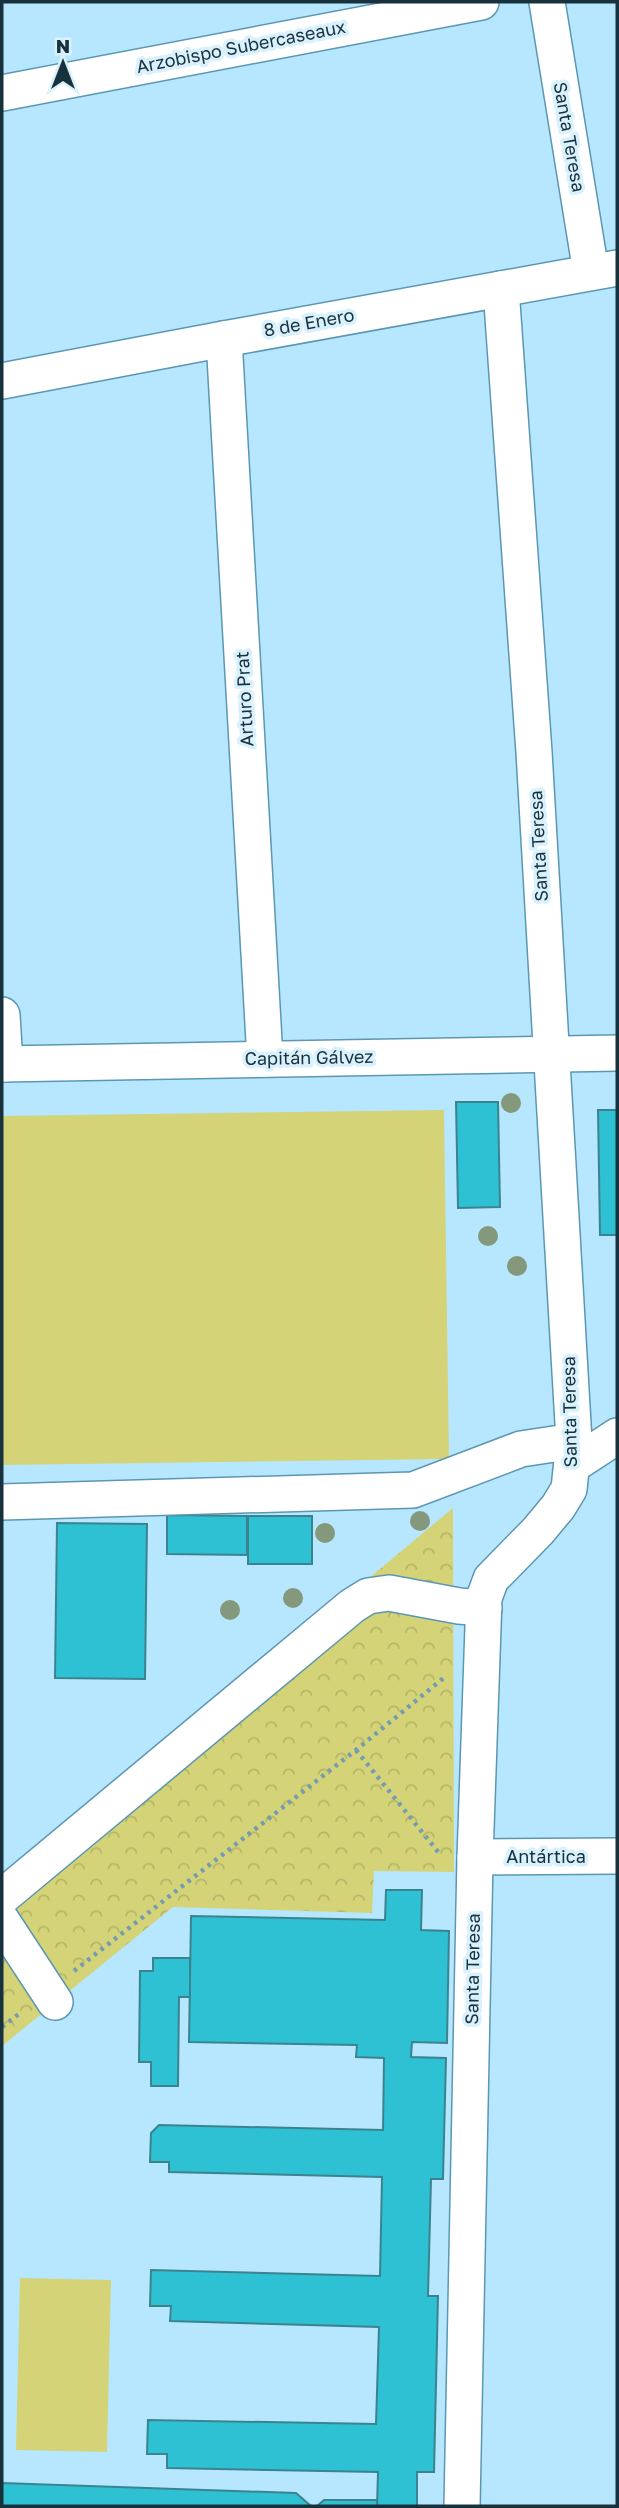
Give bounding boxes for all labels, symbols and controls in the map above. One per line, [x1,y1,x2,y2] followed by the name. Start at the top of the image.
[134,15,347,77] street label: Arzobispo Subercaseaux
[28,28,98,98] north arrow
[56,34,70,57] text: N
[549,80,590,194] street label: Santa Teresa
[262,303,356,341] street label: 8 de Enero
[231,651,257,747] street label: Arturo Prat
[524,790,552,902] street label: Santa Teresa
[244,1045,374,1069] street label: Capitán Gálvez
[557,1356,581,1468] street label: Santa Teresa
[506,1845,586,1867] street label: Antártica
[460,1913,484,2025] street label: Santa Teresa

